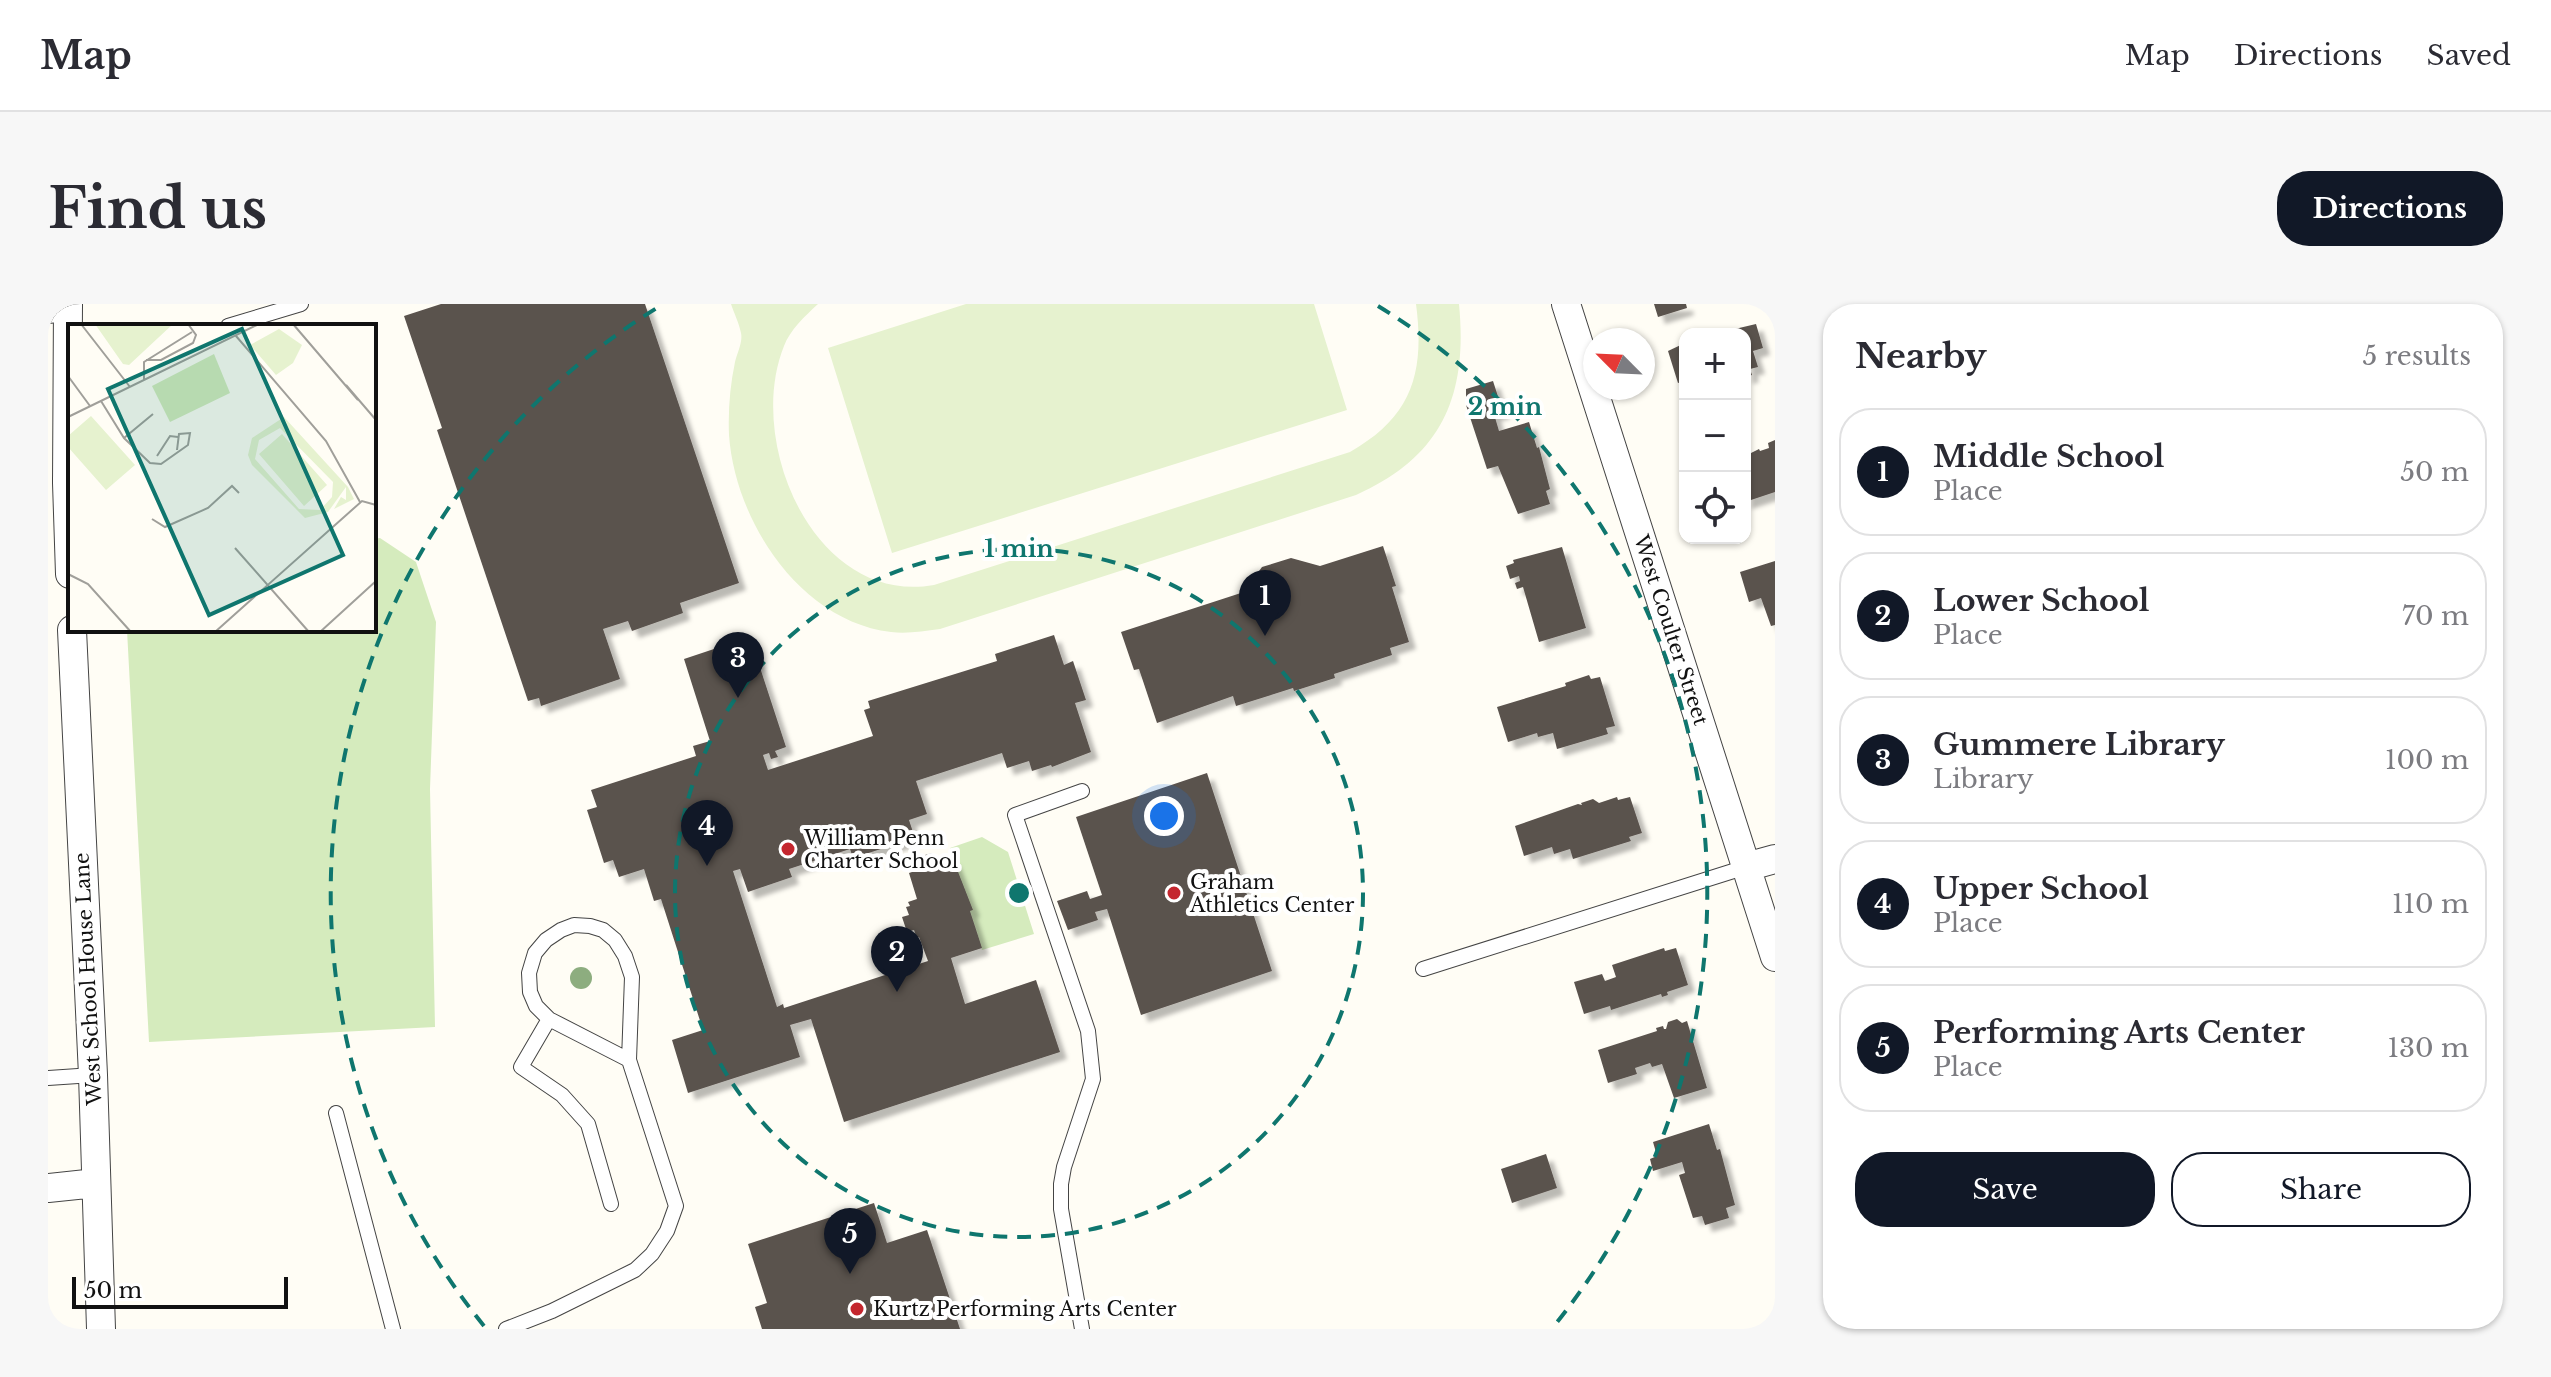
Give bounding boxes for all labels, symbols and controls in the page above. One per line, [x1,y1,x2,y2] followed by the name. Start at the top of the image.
[40,32,132,79] text: Map
[2125,38,2190,73] text: Map
[2234,38,2383,73] text: Directions
[2427,38,2511,73] text: Saved
[2277,171,2503,246] button: Directions
[48,174,267,243] text: Find us
[68,324,376,632] inset map
[1583,328,1655,400] north arrow
[1679,328,1751,544] map controls
[1679,328,1751,400] button: +
[1855,335,1987,377] text: Nearby
[2362,340,2471,372] text: 5 results
[1468,392,1543,421] text: 2 min
[1679,400,1751,472] button: −
[1933,438,2164,475] text: Middle School
[1877,456,1889,488] text: 1
[2400,456,2469,488] text: 50 m
[1679,472,1751,544] button: locate
[1933,475,2003,507] text: Place
[1629,531,1713,729] street label: West Coulter Street
[984,534,1054,563] text: 1 min
[1239,570,1291,636] pin: 1
[1933,582,2149,619] text: Lower School
[1875,600,1891,632] text: 2
[2402,600,2469,632] text: 70 m
[1933,619,2003,651] text: Place
[712,632,764,698] pin: 3
[1933,726,2225,763] text: Gummere Library
[1875,744,1891,776] text: 3
[2385,744,2469,776] text: 100 m
[1933,763,2034,795] text: Library
[1144,796,1184,836] your location
[681,800,733,866] pin: 4
[803,826,958,873] place label: William Penn Charter School
[779,840,797,858] marker: William Penn Charter School
[69,852,107,1107] street label: West School House Lane
[1189,870,1355,917] place label: Graham Athletics Center
[1933,870,2149,907] text: Upper School
[1005,879,1033,907] centre of rings
[1165,884,1183,902] marker: Graham Athletics Center
[1874,888,1892,920] text: 4
[2392,888,2469,920] text: 110 m
[1933,907,2003,939] text: Place
[871,926,923,992] pin: 2
[1933,1014,2305,1051] text: Performing Arts Center
[1875,1032,1891,1064] text: 5
[2387,1032,2469,1064] text: 130 m
[1933,1051,2003,1083] text: Place
[1855,1152,2155,1227] button: Save
[2171,1152,2471,1227] button: Share
[824,1208,876,1274] pin: 5
[72,1273,288,1309] scale bar
[84,1277,142,1304] text: 50 m
[873,1297,1177,1321] place label: Kurtz Performing Arts Center
[848,1300,866,1318] marker: Kurtz Performing Arts Center

